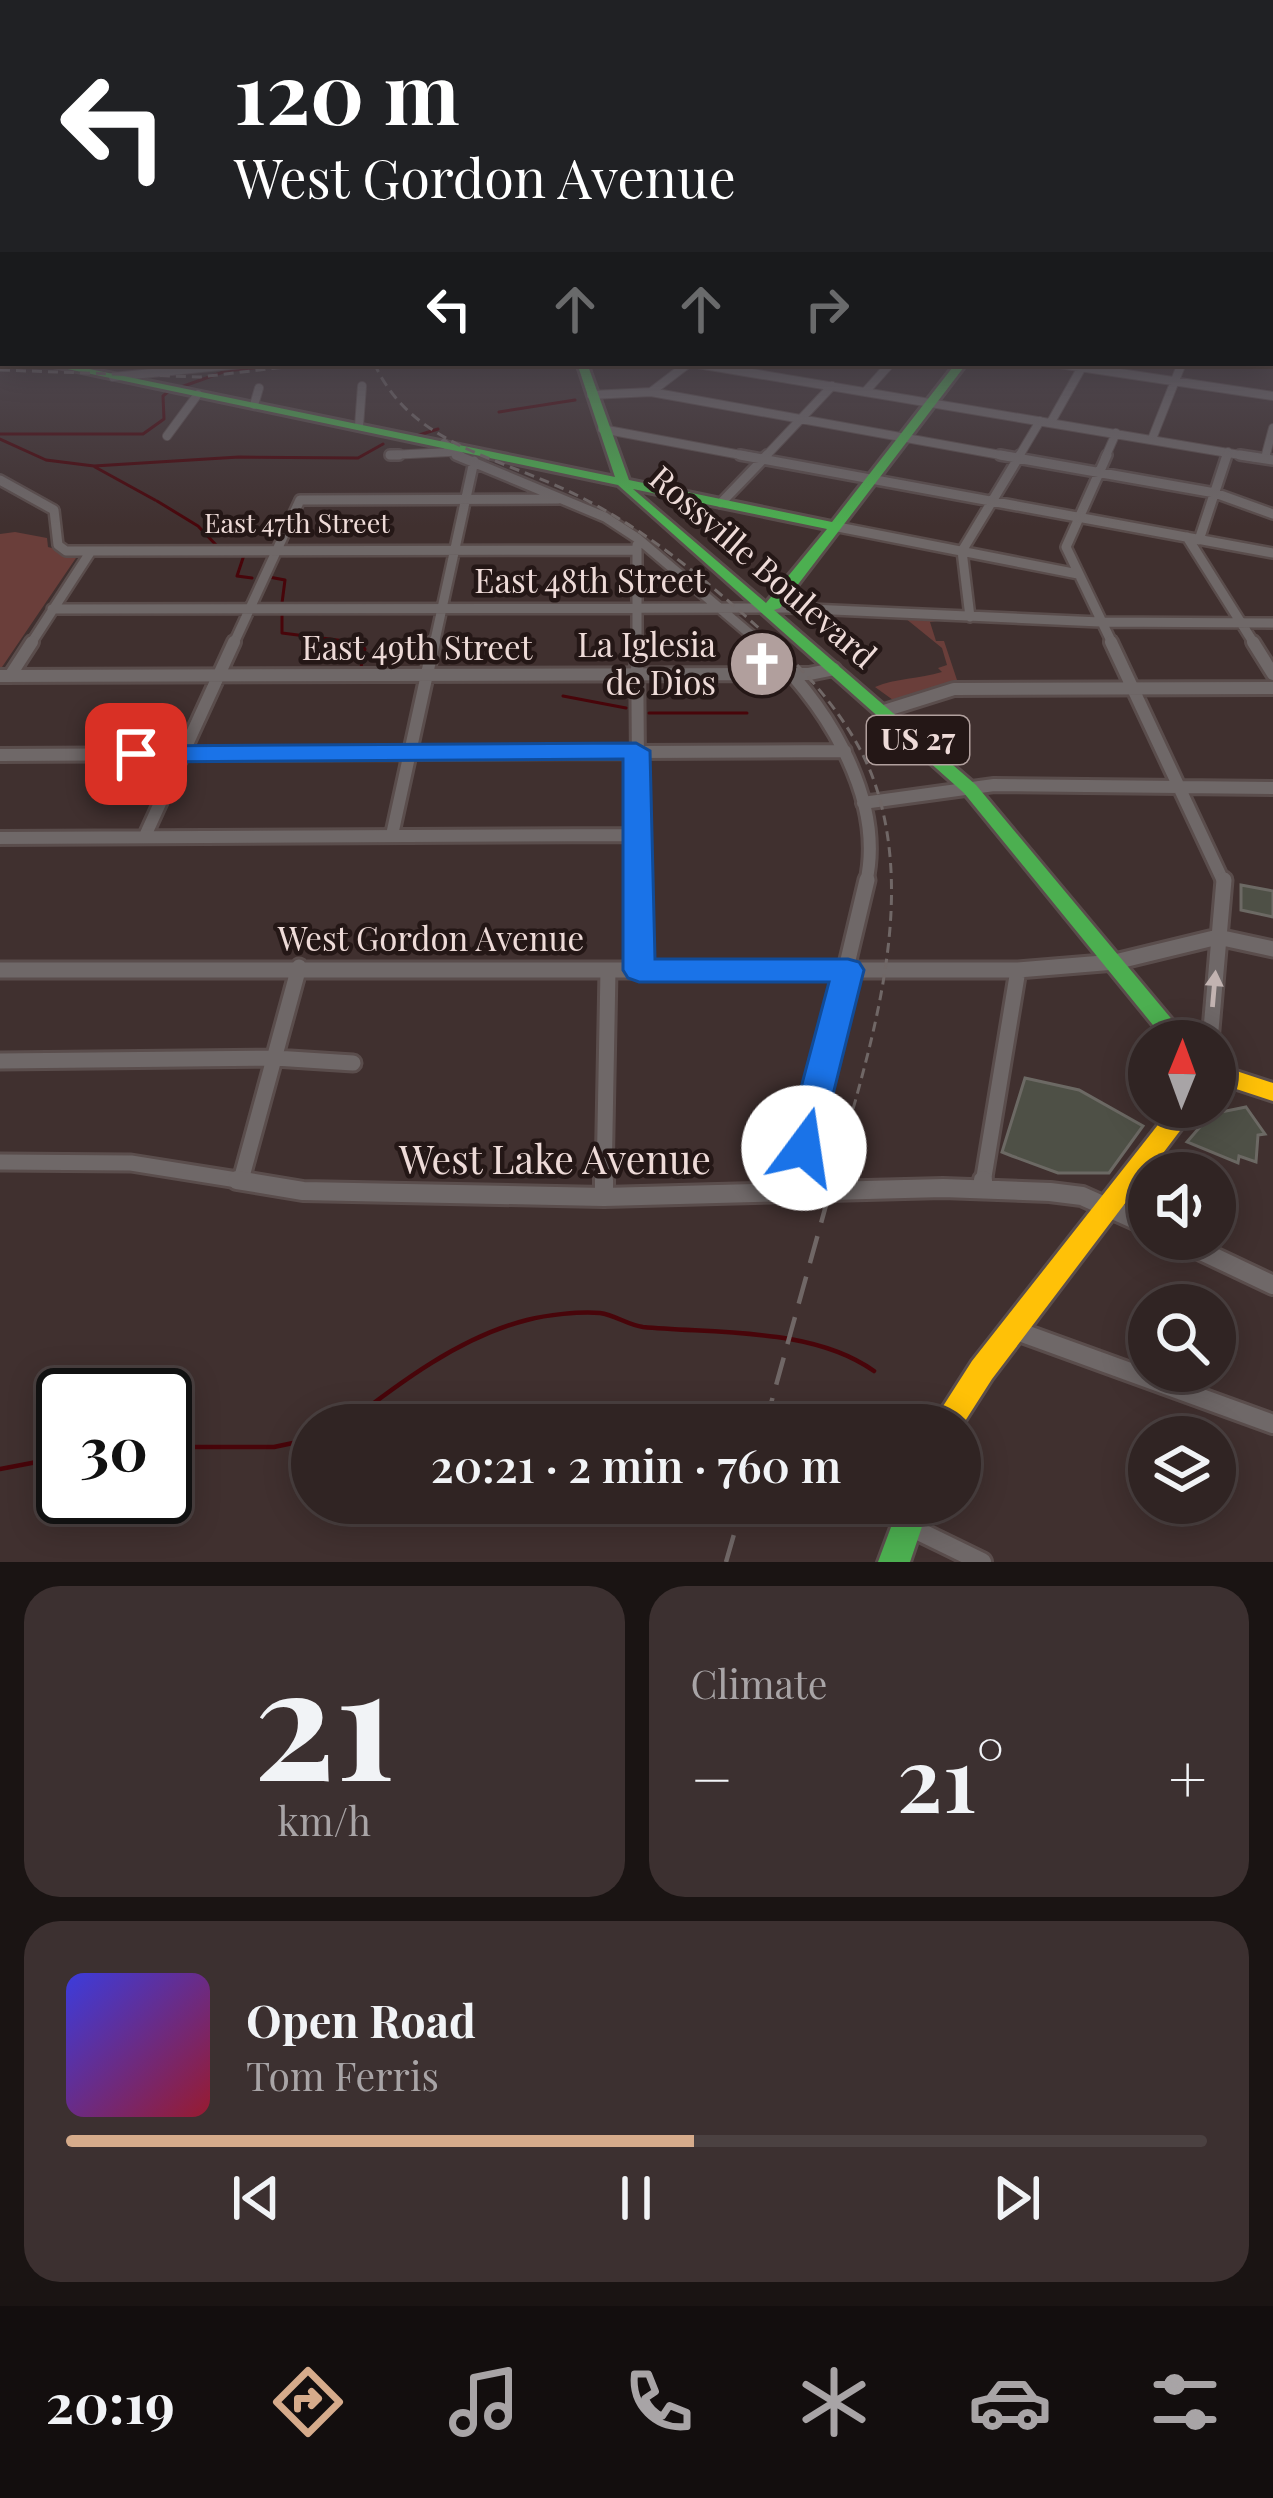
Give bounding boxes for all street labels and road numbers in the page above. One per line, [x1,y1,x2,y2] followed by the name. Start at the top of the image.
[641,455,887,676] street label: Rossville Boulevard
[204,504,390,540] street label: East 47th Street
[474,557,707,601] street label: East 48th Street
[302,624,534,668] street label: East 49th Street
[867,716,969,764] road number: US 27
[277,915,584,959] street label: West Gordon Avenue
[398,1132,711,1184] street label: West Lake Avenue

